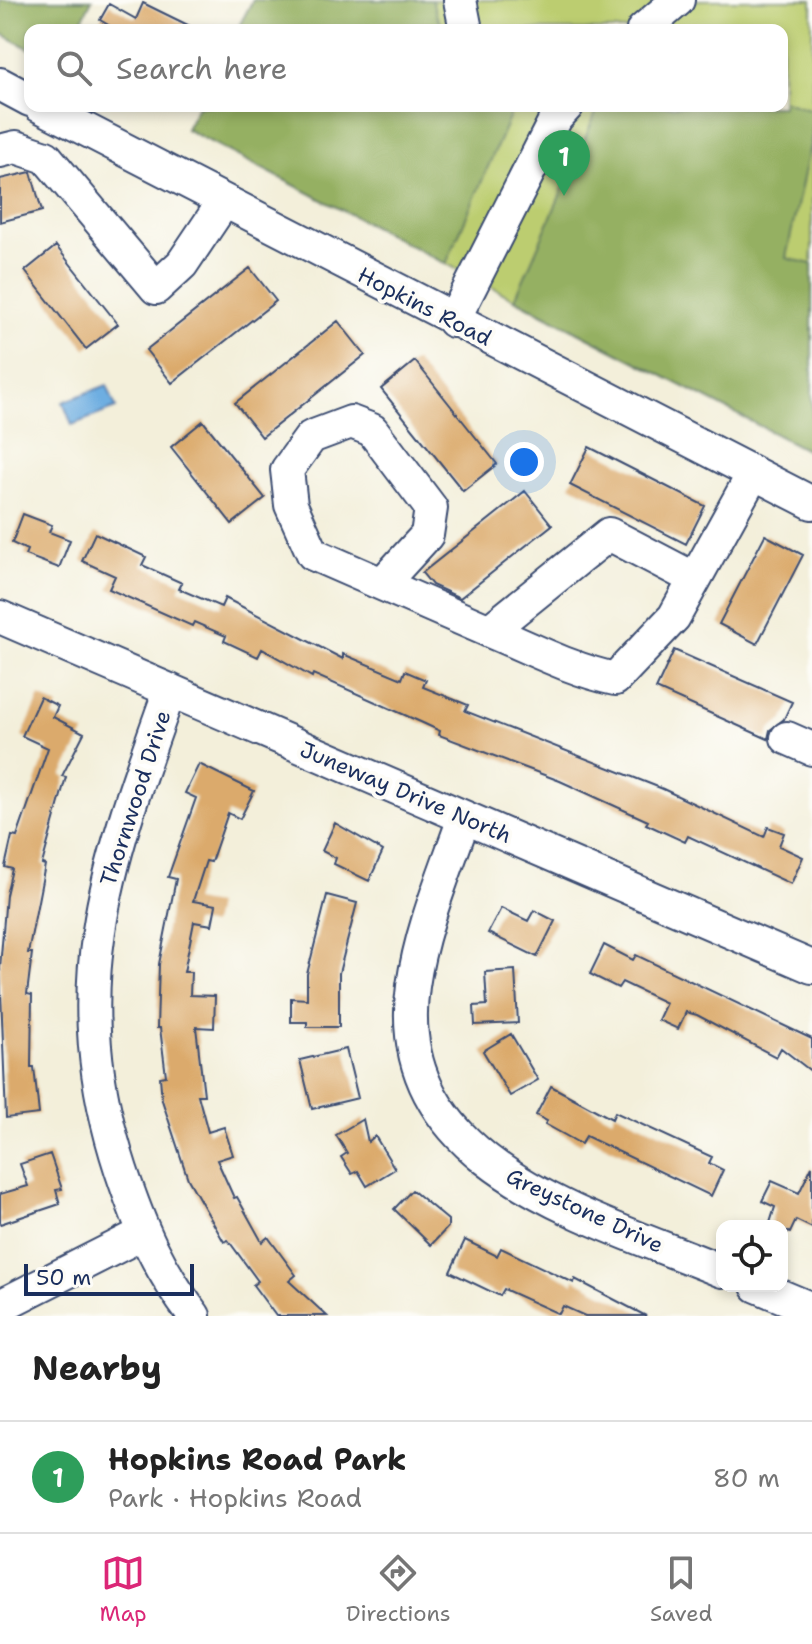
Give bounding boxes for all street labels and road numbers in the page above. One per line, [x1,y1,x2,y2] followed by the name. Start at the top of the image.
[353,260,497,353] street label: Hopkins Road
[93,707,178,890] street label: Thornwood Drive
[296,735,516,850] street label: Juneway Drive North
[501,1161,668,1260] street label: Greystone Drive

